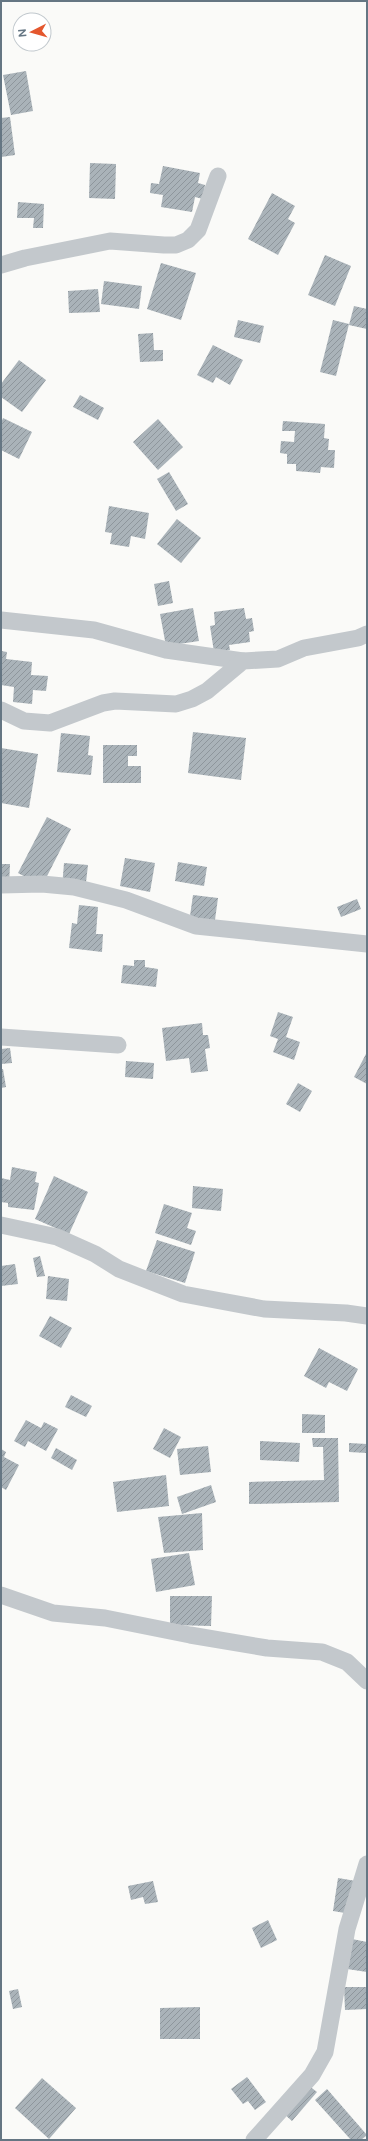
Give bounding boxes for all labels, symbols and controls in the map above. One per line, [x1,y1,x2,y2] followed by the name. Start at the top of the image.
[12,12,52,52] north arrow
[16,28,29,38] text: N

